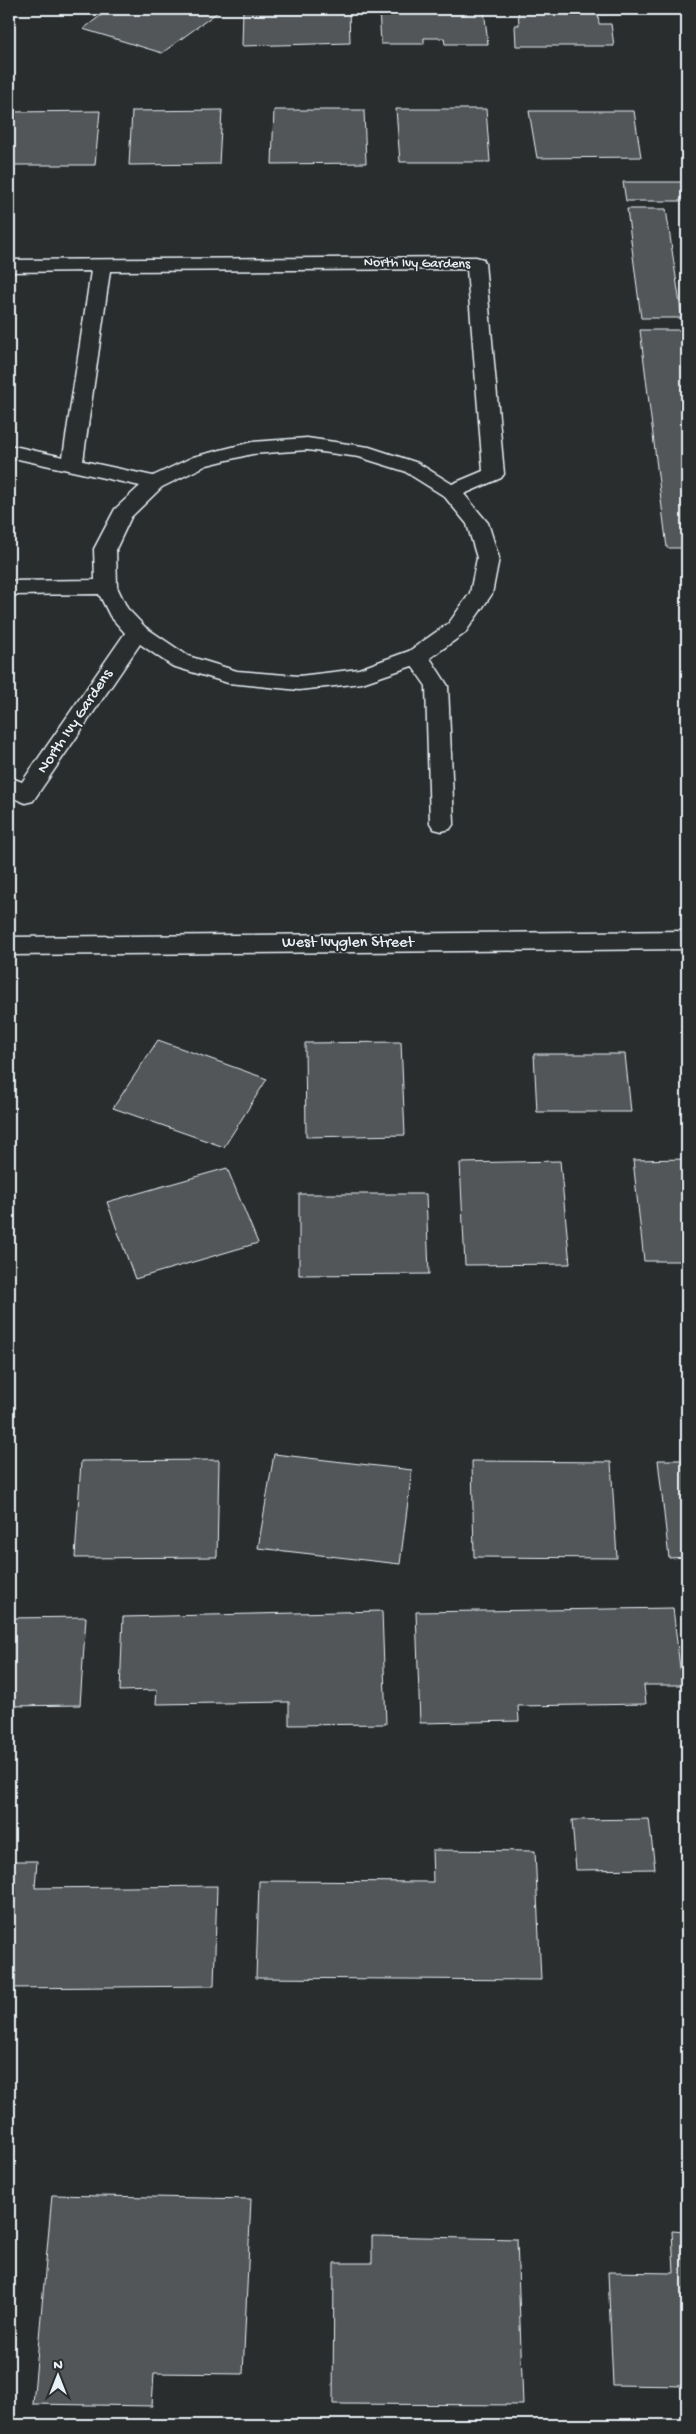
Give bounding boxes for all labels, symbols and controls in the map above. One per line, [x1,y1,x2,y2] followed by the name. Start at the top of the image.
[364,255,471,273] street label: North Ivy Gardens
[34,665,119,778] street label: North Ivy Gardens
[282,934,415,953] street label: West Ivyglen Street
[32,2352,82,2402] north arrow
[53,2357,63,2374] text: N

